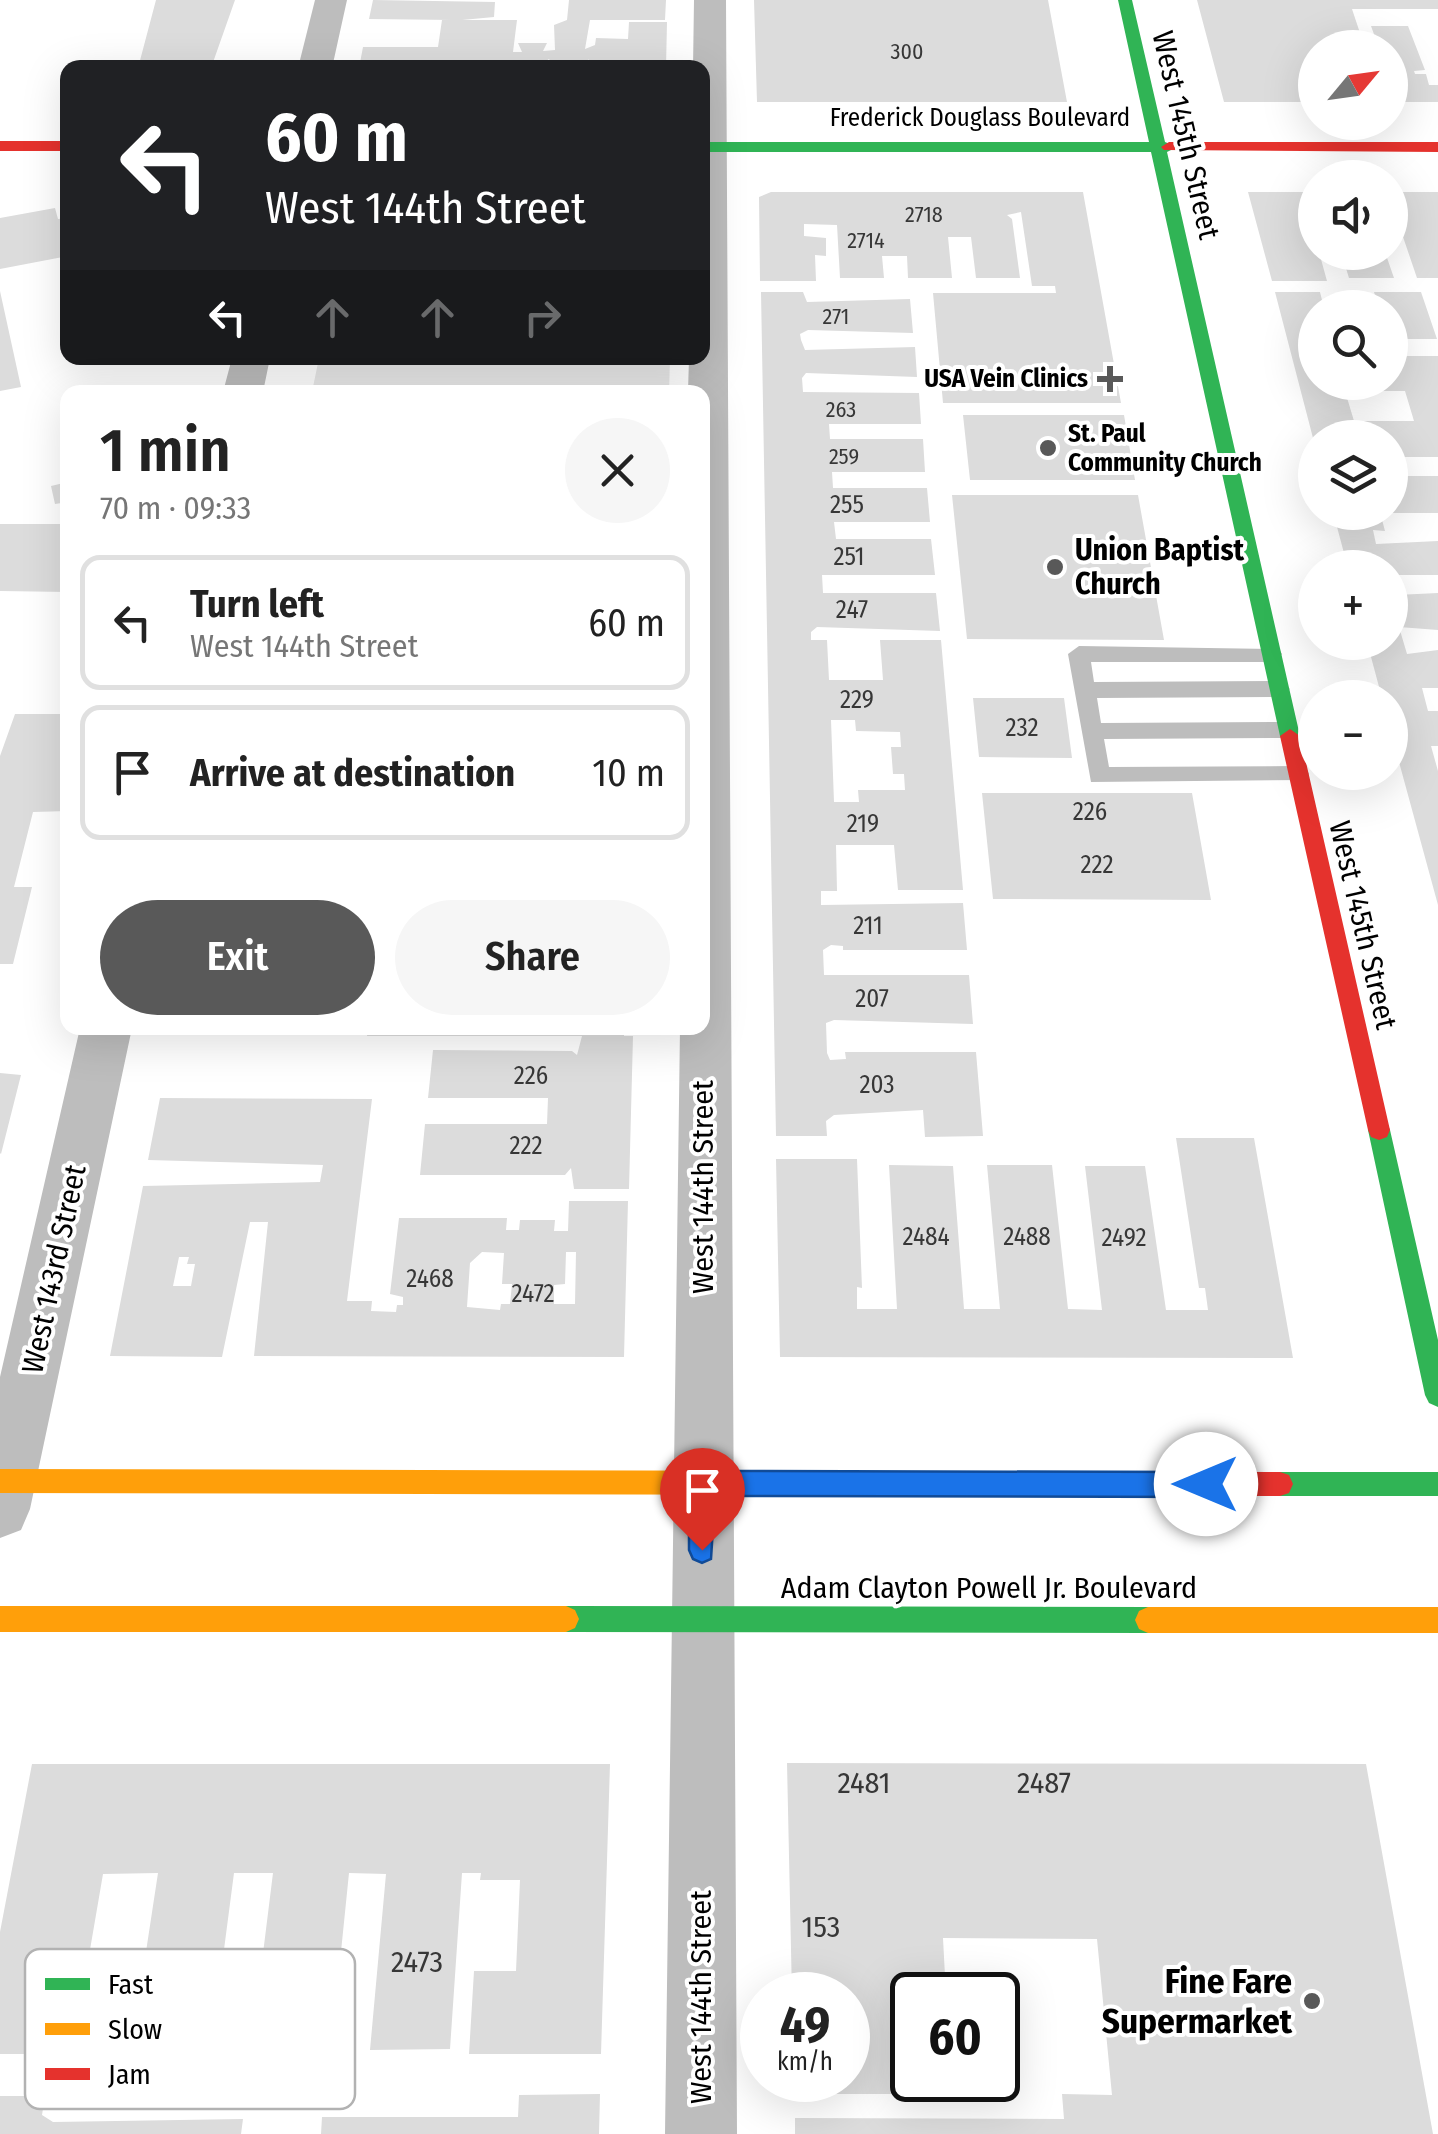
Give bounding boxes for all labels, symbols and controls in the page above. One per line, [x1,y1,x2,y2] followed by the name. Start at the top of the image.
[1145,27,1227,243] street label: West 145th Street
[1298,30,1408,140] north arrow
[1298,30,1408,790] map controls
[891,38,923,65] house number: 300
[265,96,408,180] text: 60 m
[100,100,230,230] icon: left
[830,103,1130,133] street label: Frederick Douglass Boulevard
[1298,160,1408,270] button: sound
[265,181,586,235] text: West 144th Street
[905,201,943,228] house number: 2718
[847,227,885,254] house number: 2714
[200,290,255,345] icon: left
[305,290,360,345] icon: ahead
[410,290,465,345] icon: ahead
[515,290,570,345] icon: right
[1298,290,1408,400] button: search
[823,303,849,330] house number: 271
[924,364,1088,394] place label: USA Vein Clinics
[1097,366,1123,392] marker: USA Vein Clinics
[826,396,856,423] house number: 263
[100,415,231,487] text: 1 min
[565,418,670,523] button: close
[1068,419,1262,478] place label: St. Paul Community Church
[1298,420,1408,530] button: layers
[1037,437,1059,459] marker: St. Paul Community Church
[829,443,859,470] house number: 259
[100,489,251,527] text: 70 m · 09:33
[830,490,864,520] house number: 255
[1075,532,1245,602] place label: Union Baptist Church
[833,542,865,572] house number: 251
[1298,550,1408,660] button: +
[1044,556,1066,578] marker: Union Baptist Church
[190,581,324,627] text: Turn left
[105,595,160,650] icon: left
[836,595,868,625] house number: 247
[588,600,665,646] text: 60 m
[190,627,418,665] text: West 144th Street
[1298,680,1408,790] button: −
[840,685,874,715] house number: 229
[1005,713,1039,743] house number: 232
[105,745,160,800] icon: arrive
[190,750,515,796] text: Arrive at destination
[592,750,665,796] text: 10 m
[1073,797,1107,827] house number: 226
[847,809,879,839] house number: 219
[1322,817,1404,1033] street label: West 145th Street
[1080,850,1114,880] house number: 222
[100,900,375,1015] button: Exit
[395,900,670,1015] button: Share
[853,911,883,941] house number: 211
[855,984,889,1014] house number: 207
[514,1061,548,1091] house number: 226
[859,1070,895,1100] house number: 203
[685,1080,721,1294] street label: West 144th Street
[509,1131,543,1161] house number: 222
[14,1161,94,1377] street label: West 143rd Street
[902,1222,950,1252] house number: 2484
[1003,1222,1051,1252] house number: 2488
[1102,1223,1146,1253] house number: 2492
[406,1264,454,1294] house number: 2468
[511,1279,555,1309] house number: 2472
[1154,1432,1258,1536] position arrow
[660,1448,745,1551] pin
[675,1463,730,1518] icon: arrive
[781,1570,1197,1606] street label: Adam Clayton Powell Jr. Boulevard
[837,1765,891,1801] house number: 2481
[1017,1765,1071,1801] house number: 2487
[683,1890,719,2104] street label: West 144th Street
[802,1909,840,1945] house number: 153
[391,1944,443,1980] house number: 2473
[25,1949,355,2109] legend
[1102,1960,1293,2042] place label: Fine Fare Supermarket
[108,1968,154,2001] text: Fast
[890,1972,1020,2102] speed limit sign: 60
[1301,1990,1323,2012] marker: Fine Fare Supermarket
[780,1995,830,2055] text: 49
[108,2013,162,2046] text: Slow
[777,2047,833,2077] text: km/h
[108,2058,151,2091] text: Jam

